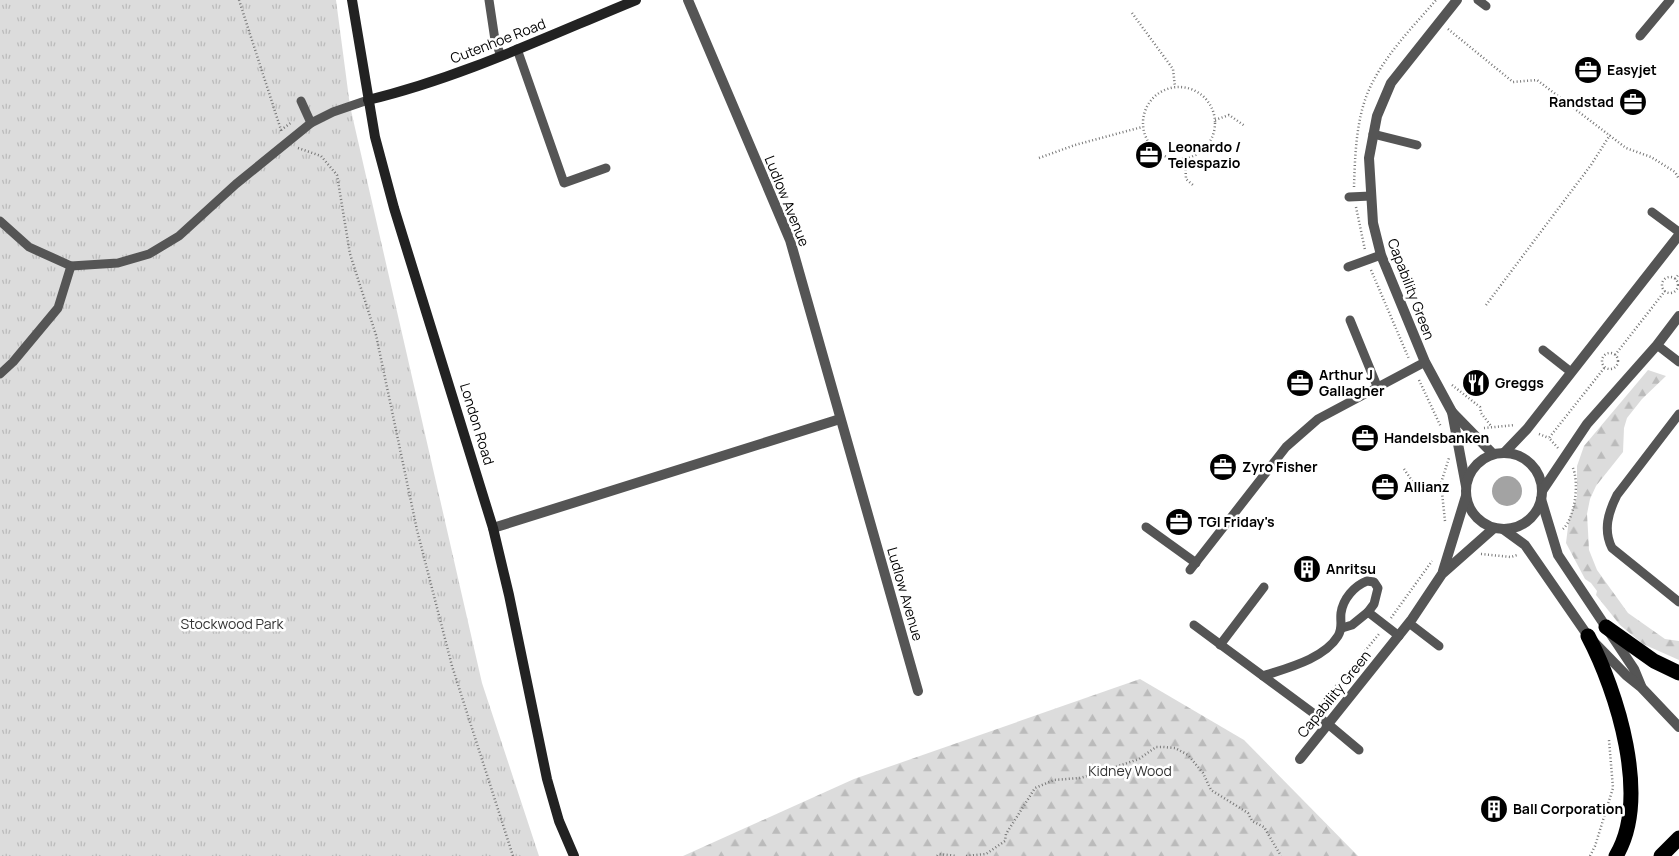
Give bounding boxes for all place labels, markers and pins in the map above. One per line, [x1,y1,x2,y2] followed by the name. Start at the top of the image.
[1573,55,1603,85] office icon: Easyjet
[1607,60,1657,79] place label: Easyjet
[1618,87,1648,117] office icon: Randstad
[1549,92,1614,111] place label: Randstad
[1168,137,1241,172] place label: Leonardo / Telespazio
[1134,140,1164,170] office icon: Leonardo / Telespazio
[1319,365,1385,400] place label: Arthur J Gallagher
[1285,368,1315,398] office icon: Arthur J Gallagher
[1461,368,1491,398] restaurant icon: Greggs
[1495,373,1544,392] place label: Greggs
[1350,423,1380,453] office icon: Handelsbanken
[1384,428,1489,447] place label: Handelsbanken
[1208,452,1238,482] office icon: Zyro Fisher
[1242,457,1318,476] place label: Zyro Fisher
[1370,472,1400,502] office icon: Allianz
[1404,477,1449,496] place label: Allianz
[1164,507,1194,537] office icon: TGI Friday's
[1198,512,1275,531] place label: TGI Friday's
[1292,554,1322,584] building icon: Anritsu
[1326,559,1376,578] place label: Anritsu
[1479,794,1509,824] building icon: Ball Corporation
[1513,799,1623,818] place label: Ball Corporation

